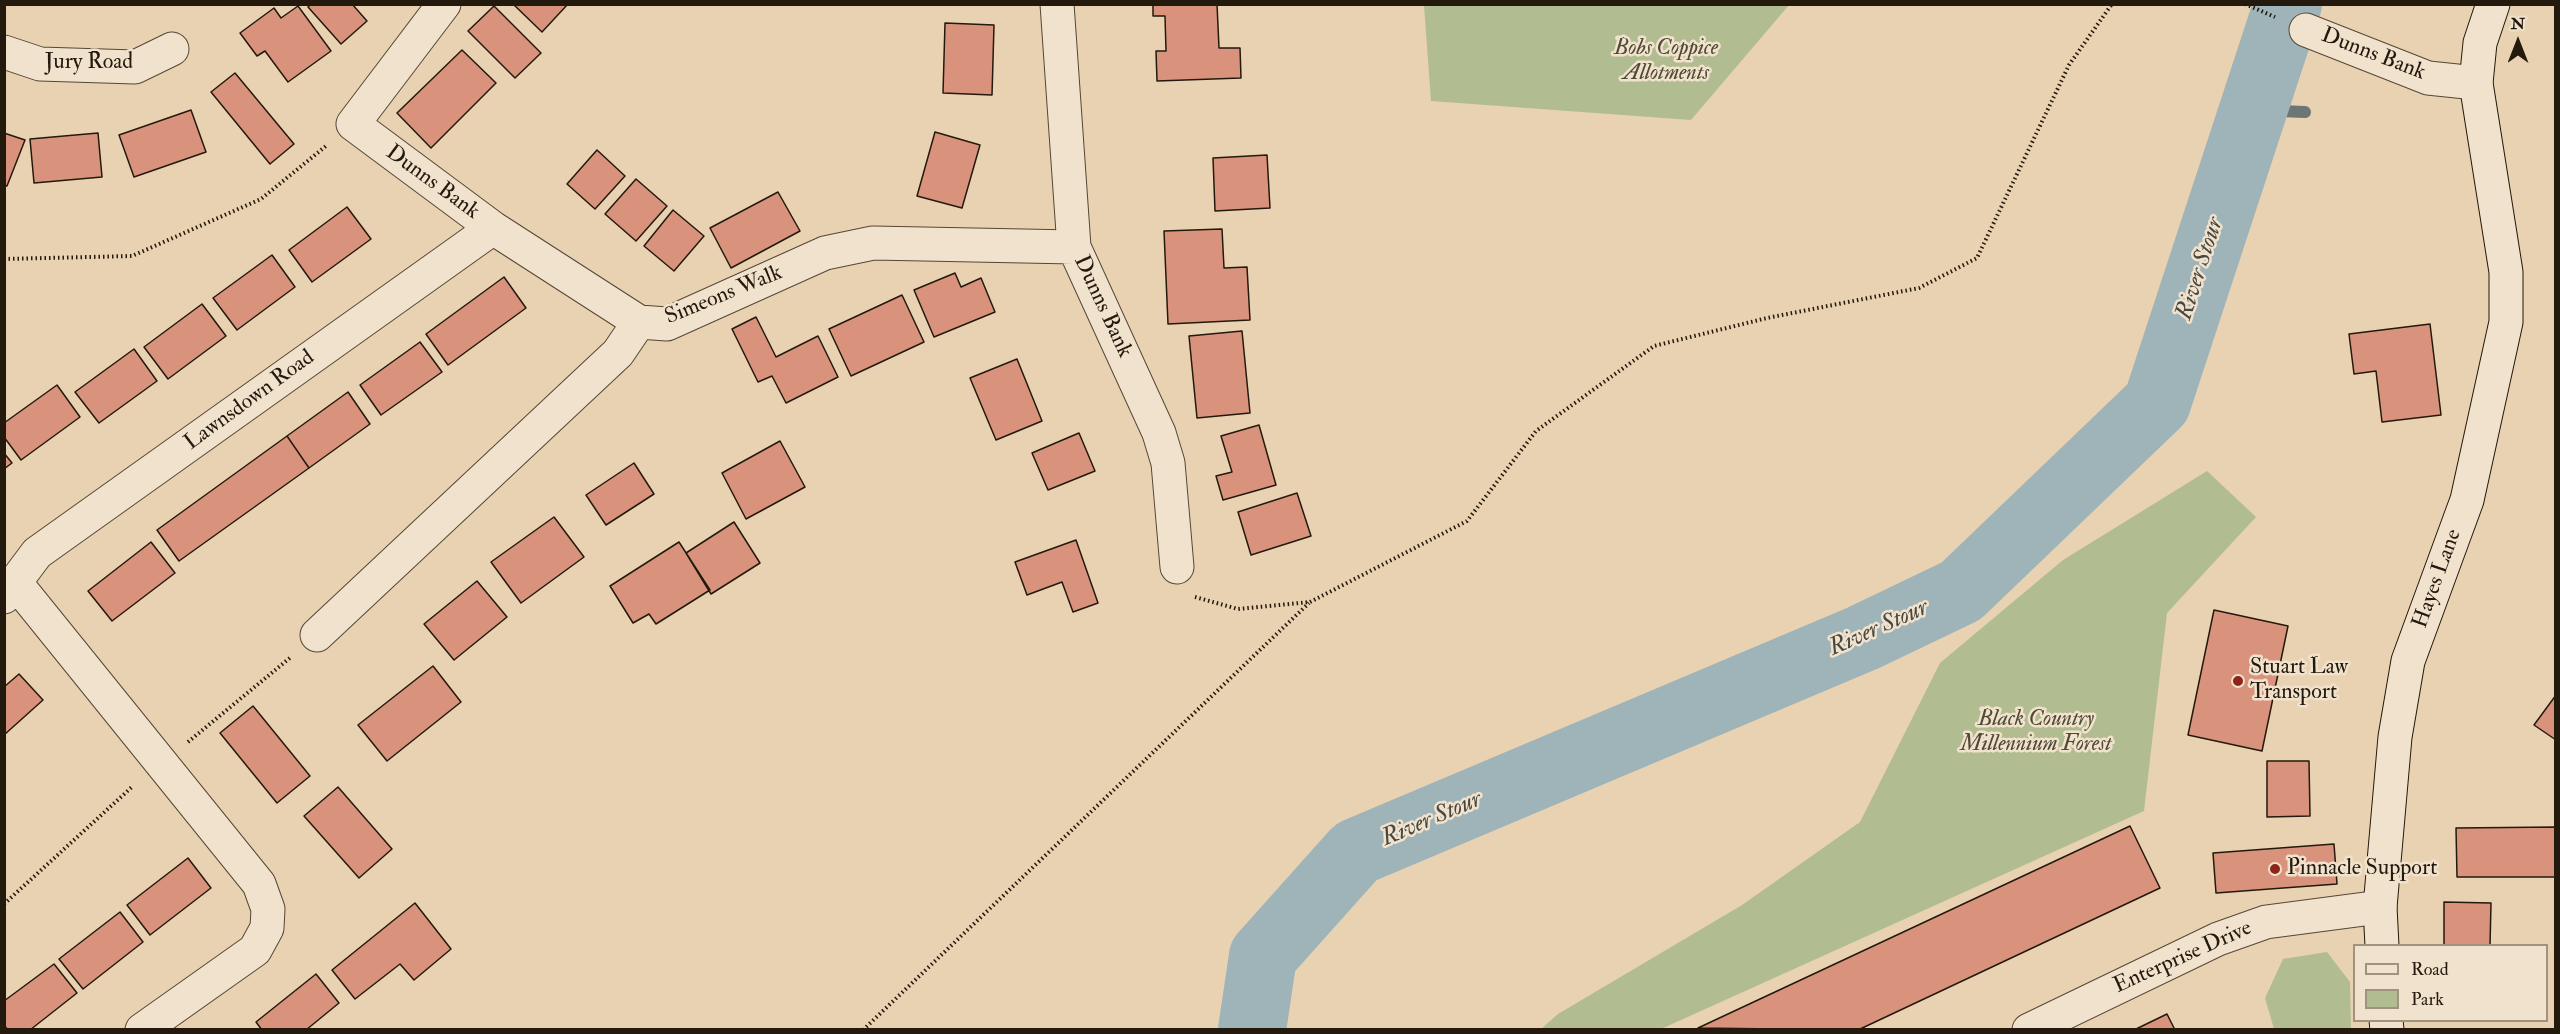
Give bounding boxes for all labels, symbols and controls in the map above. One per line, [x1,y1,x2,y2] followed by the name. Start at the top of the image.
[2488,12,2548,72] north arrow
[2511,14,2525,34] text: N
[2317,23,2429,87] street label: Dunns Bank
[1614,36,1718,88] park label: Bobs Coppice Allotments
[45,50,133,76] street label: Jury Road
[380,140,484,226] street label: Dunns Bank
[2171,214,2231,324] water label: River Stour
[1067,252,1137,362] street label: Dunns Bank
[662,261,786,331] street label: Simeons Walk
[180,345,320,457] street label: Lawnsdown Road
[2408,526,2468,632] street label: Hayes Lane
[1825,594,1933,664] water label: River Stour
[2250,655,2348,706] place label: Stuart Law Transport
[2231,674,2245,688] marker: Stuart Law Transport
[1960,707,2112,758] park label: Black Country Millennium Forest
[1378,786,1486,854] water label: River Stour
[2287,856,2437,882] place label: Pinnacle Support
[2268,862,2282,876] marker: Pinnacle Support
[2110,916,2256,1000] street label: Enterprise Drive
[2353,944,2548,1022] legend
[2411,958,2449,981] text: Road
[2411,988,2444,1011] text: Park

